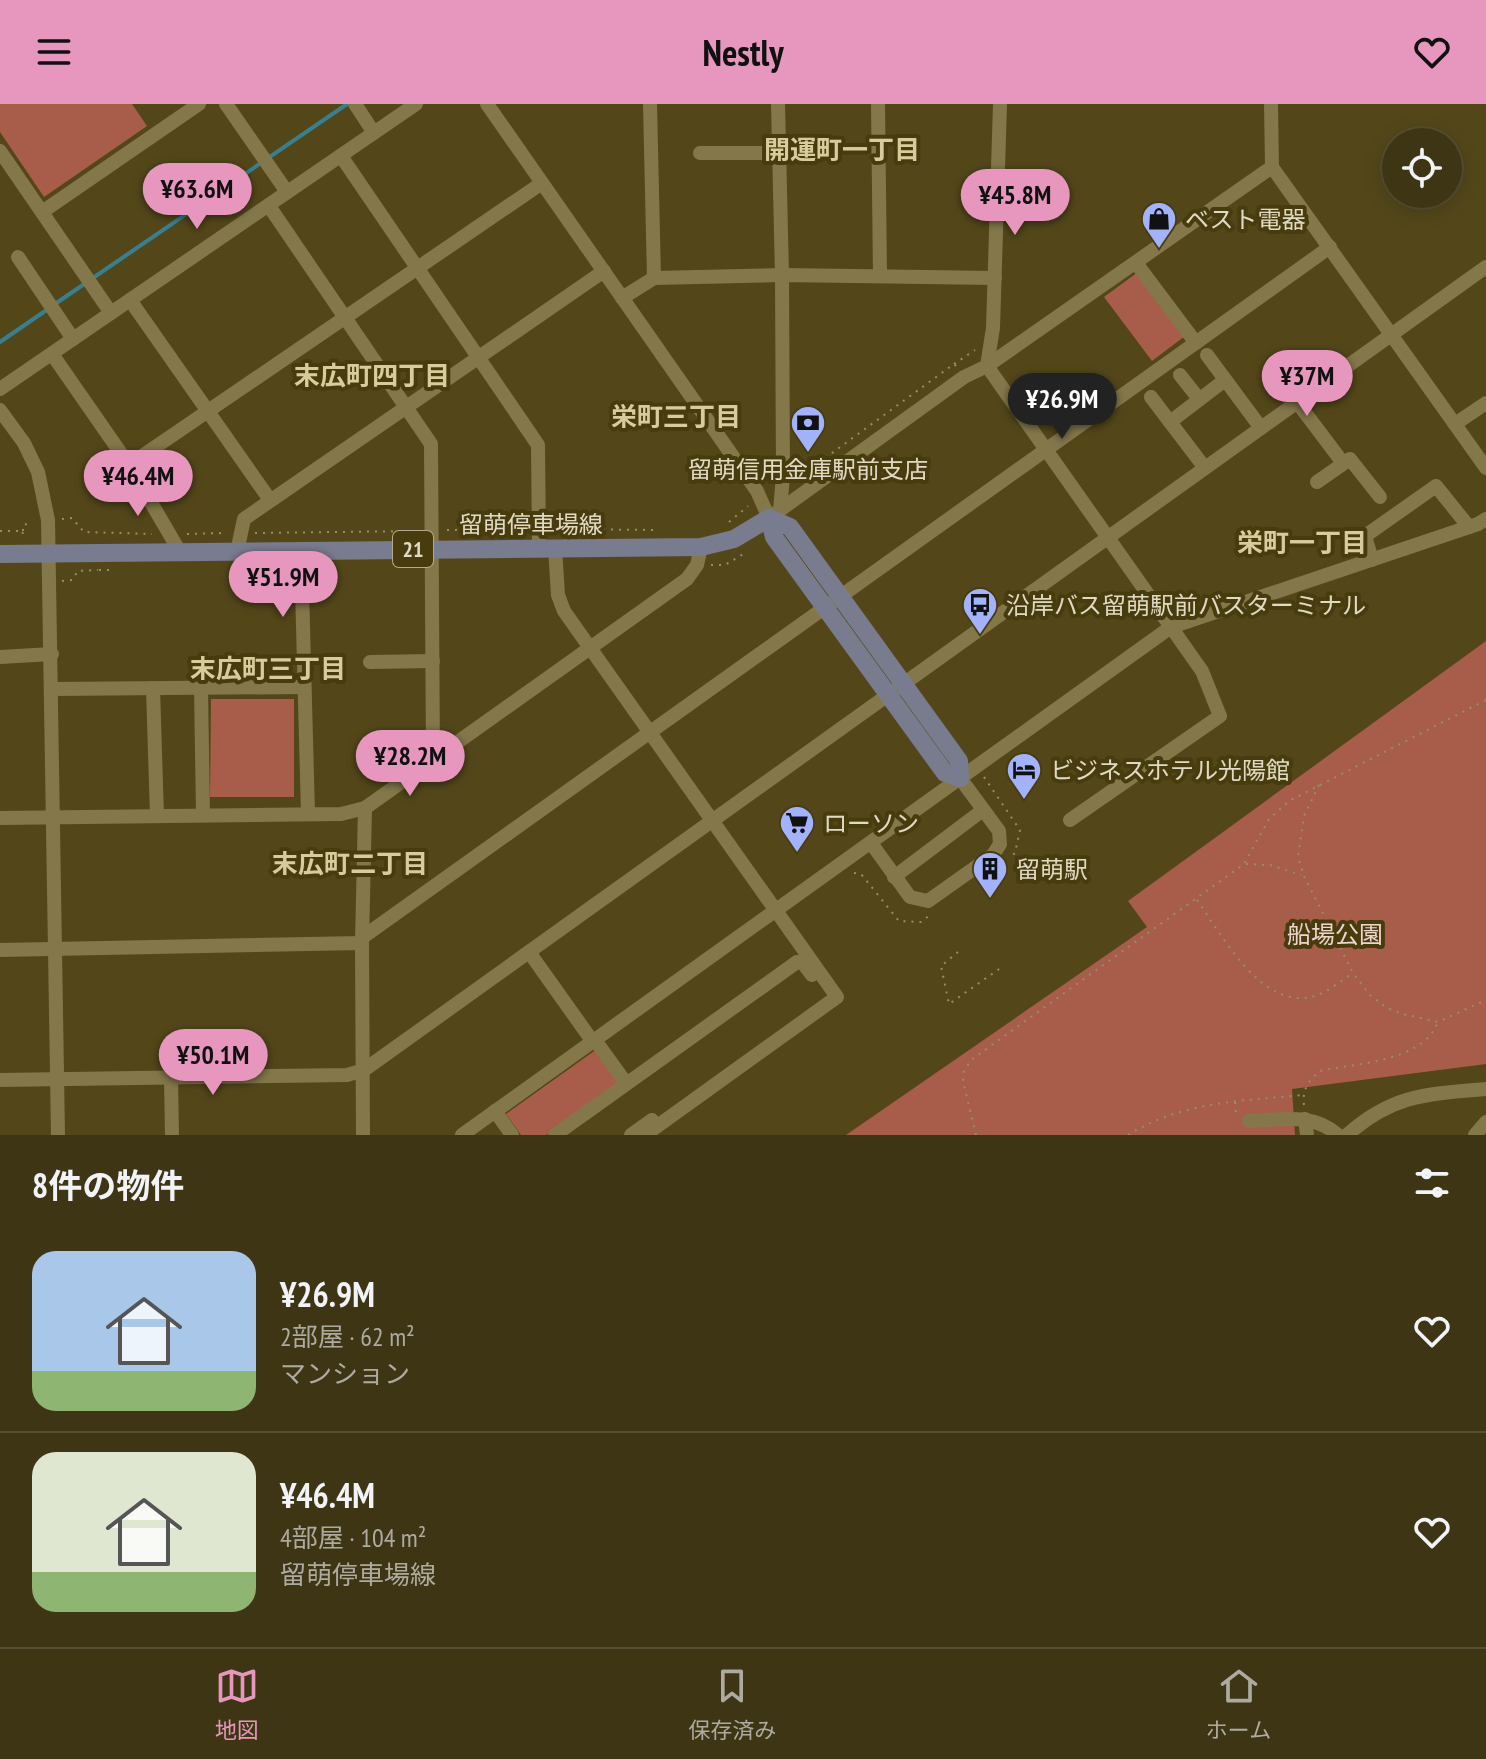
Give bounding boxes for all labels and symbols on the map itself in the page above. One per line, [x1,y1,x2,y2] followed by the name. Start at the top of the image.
[764,133,920,166] district label: 開運町一丁目
[132,163,262,231] pin: ¥63.6M
[950,169,1080,237] pin: ¥45.8M
[1140,200,1178,250] shop icon: ベスト電器
[1185,204,1305,235] place label: ベスト電器
[1260,350,1354,418] pin: ¥37M
[294,359,450,392] district label: 末広町四丁目
[997,373,1127,441] pin: ¥26.9M
[611,400,741,433] district label: 栄町三丁目
[789,404,827,454] bank icon: 留萌信用金庫駅前支店
[73,450,203,518] pin: ¥46.4M
[688,454,928,485] place label: 留萌信用金庫駅前支店
[459,509,603,540] street label: 留萌停車場線
[1237,526,1367,559] district label: 栄町一丁目
[393,531,433,567] road number: 21
[218,551,348,619] pin: ¥51.9M
[961,586,999,636] bus stop icon: 沿岸バス留萌駅前バスターミナル
[1006,590,1366,621] place label: 沿岸バス留萌駅前バスターミナル
[190,652,346,685] district label: 末広町三丁目
[345,730,475,798] pin: ¥28.2M
[1005,751,1043,801] hotel icon: ビジネスホテル光陽館
[1050,755,1290,786] place label: ビジネスホテル光陽館
[778,804,816,854] supermarket icon: ローソン
[823,808,919,839] place label: ローソン
[272,847,428,880] district label: 末広町二丁目
[971,850,1009,900] building icon: 留萌駅
[1016,854,1088,885] place label: 留萌駅
[1287,919,1383,950] park label: 船場公園
[148,1029,278,1097] pin: ¥50.1M

